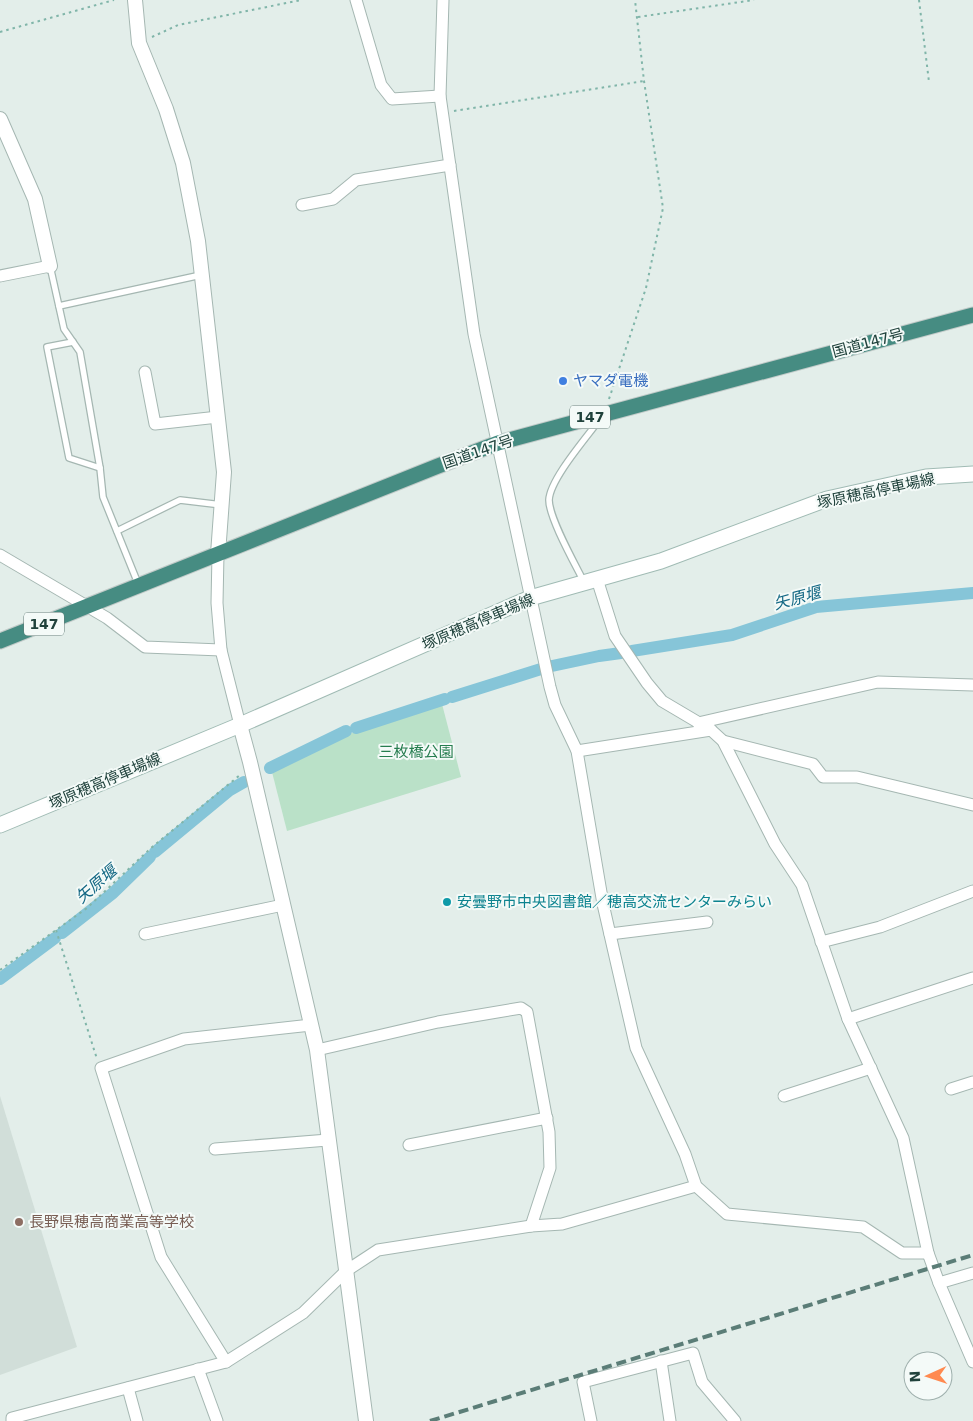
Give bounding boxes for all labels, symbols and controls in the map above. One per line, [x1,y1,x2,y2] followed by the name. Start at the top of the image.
[830,325,906,361] street label: 国道147号
[573,372,648,390] place label: ヤマダ電機
[557,375,569,387] marker: ヤマダ電機
[570,406,610,428] road number: 147
[440,432,516,472] street label: 国道147号
[815,470,937,512] street label: 塚原穂高停車場線
[771,582,826,613] water label: 矢原堰
[419,590,537,654] street label: 塚原穂高停車場線
[24,612,64,636] road number: 147
[378,743,454,761] park label: 三枚橋公園
[46,749,164,813] street label: 塚原穂高停車場線
[72,859,123,907] water label: 矢原堰
[457,893,772,911] place label: 安曇野市中央図書館／穂高交流センターみらい
[441,896,453,908] marker: 安曇野市中央図書館／穂高交流センターみらい
[29,1213,194,1231] place label: 長野県穂高商業高等学校
[13,1216,25,1228] marker: 長野県穂高商業高等学校
[903,1351,953,1401] north arrow
[907,1370,923,1383] text: N

